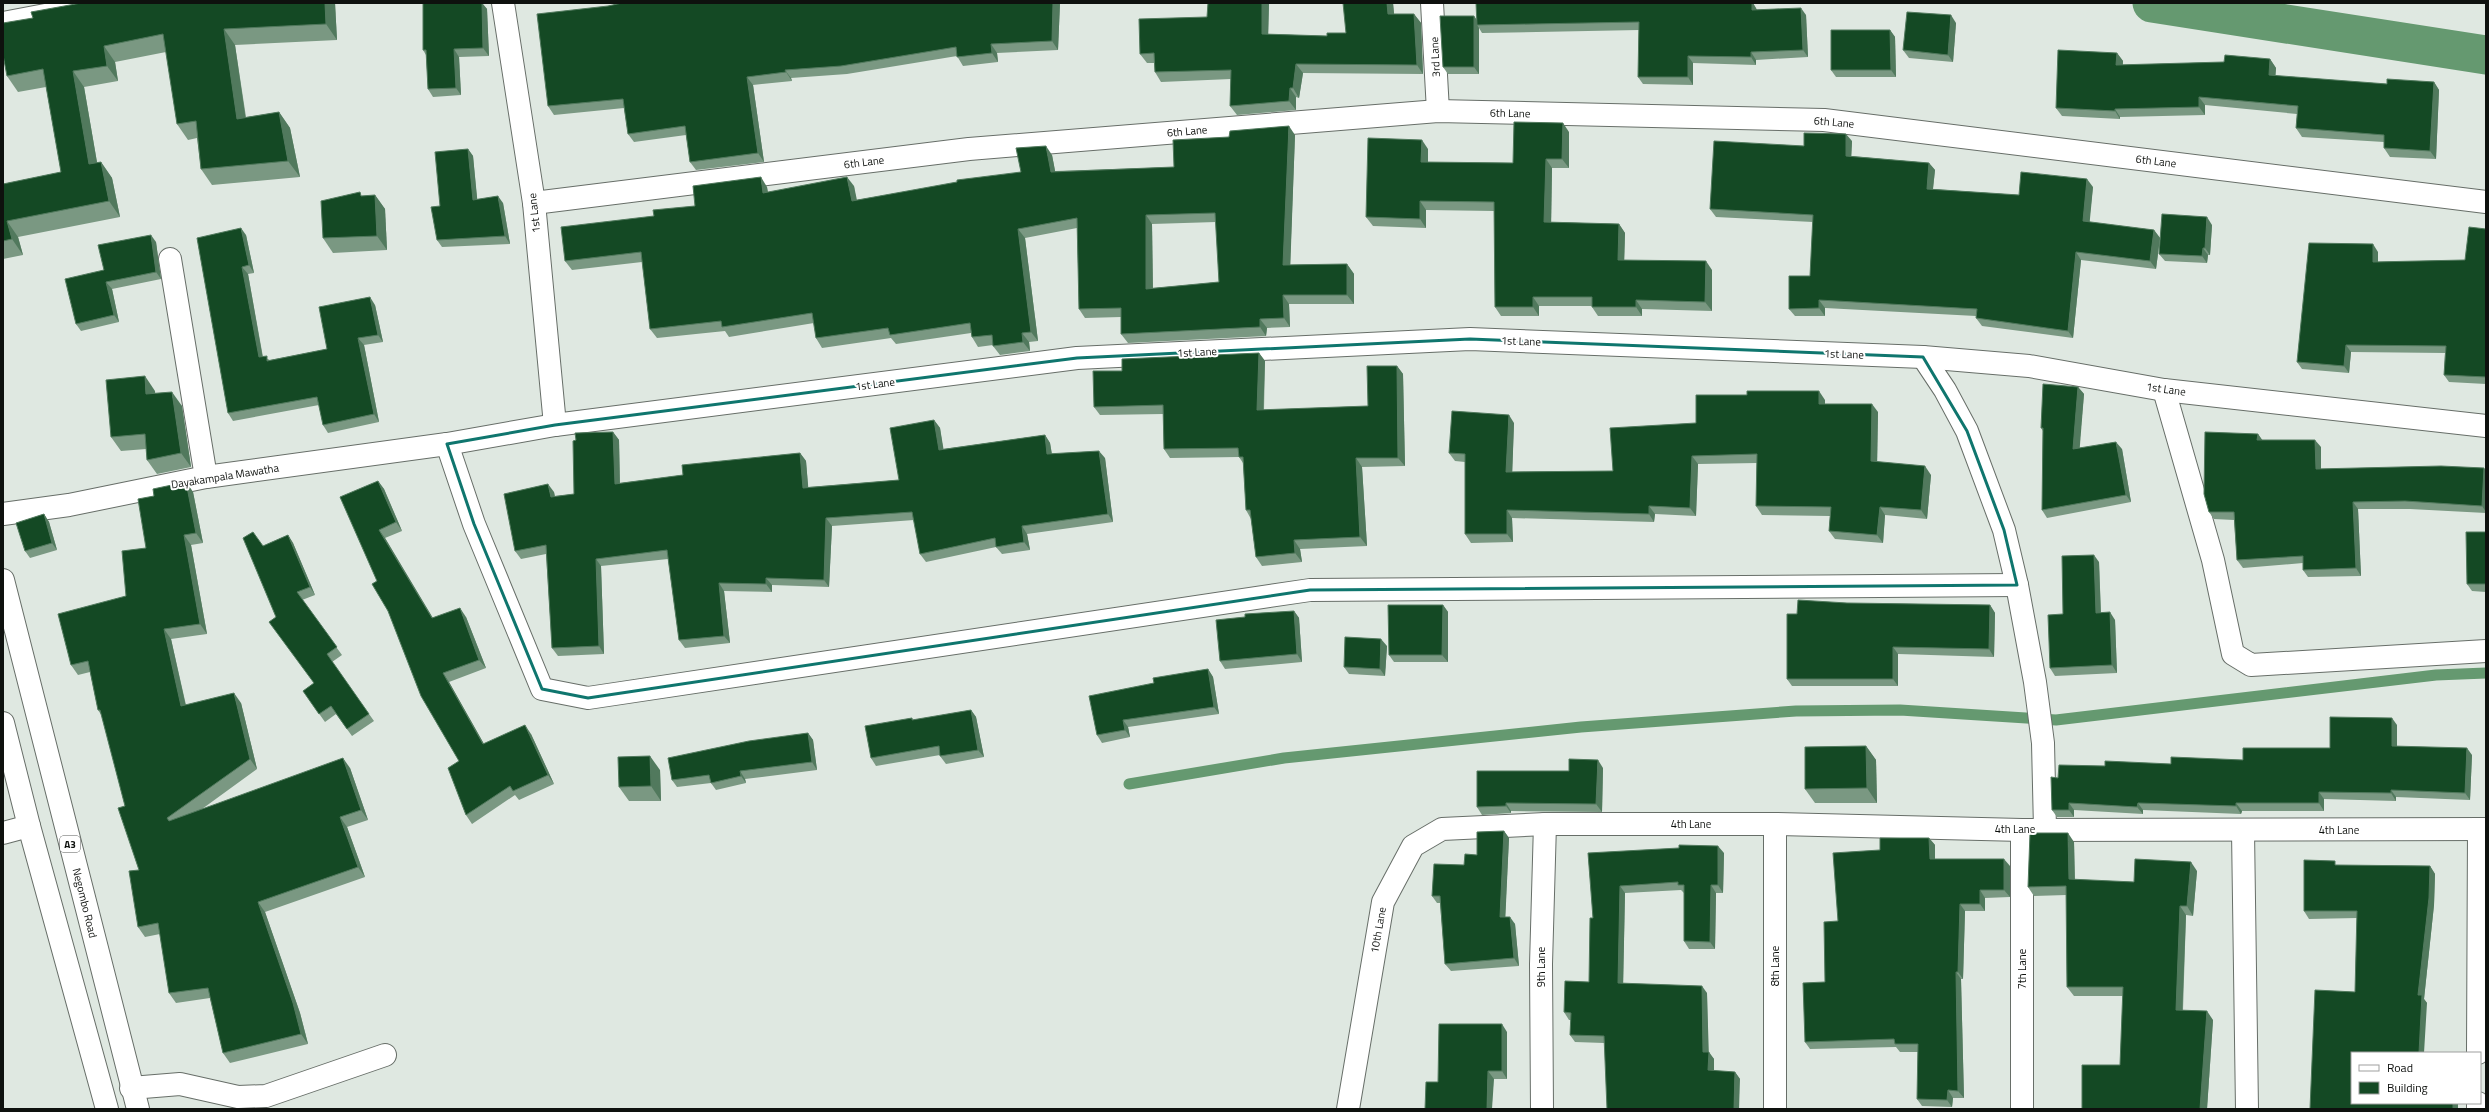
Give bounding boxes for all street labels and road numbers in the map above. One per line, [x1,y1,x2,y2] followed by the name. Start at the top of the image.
[1426,36,1444,78] street label: 3rd Lane
[1490,105,1531,121] street label: 6th Lane
[1813,112,1855,132] street label: 6th Lane
[1166,121,1208,141] street label: 6th Lane
[2135,151,2178,171] street label: 6th Lane
[843,152,886,172] street label: 6th Lane
[524,192,544,234] street label: 1st Lane
[1501,332,1542,350] street label: 1st Lane
[1177,343,1218,361] street label: 1st Lane
[1824,345,1865,363] street label: 1st Lane
[854,374,896,394] street label: 1st Lane
[2145,378,2187,400] street label: 1st Lane
[170,460,280,492] street label: Dayakampala Mawatha
[1671,816,1712,832] street label: 4th Lane
[1995,821,2036,837] street label: 4th Lane
[2319,822,2360,838] street label: 4th Lane
[60,836,80,852] road number: A3
[69,866,101,940] street label: Negombo Road
[1366,905,1390,954] street label: 10th Lane
[1767,945,1783,986] street label: 8th Lane
[1533,946,1549,987] street label: 9th Lane
[2014,948,2030,989] street label: 7th Lane

